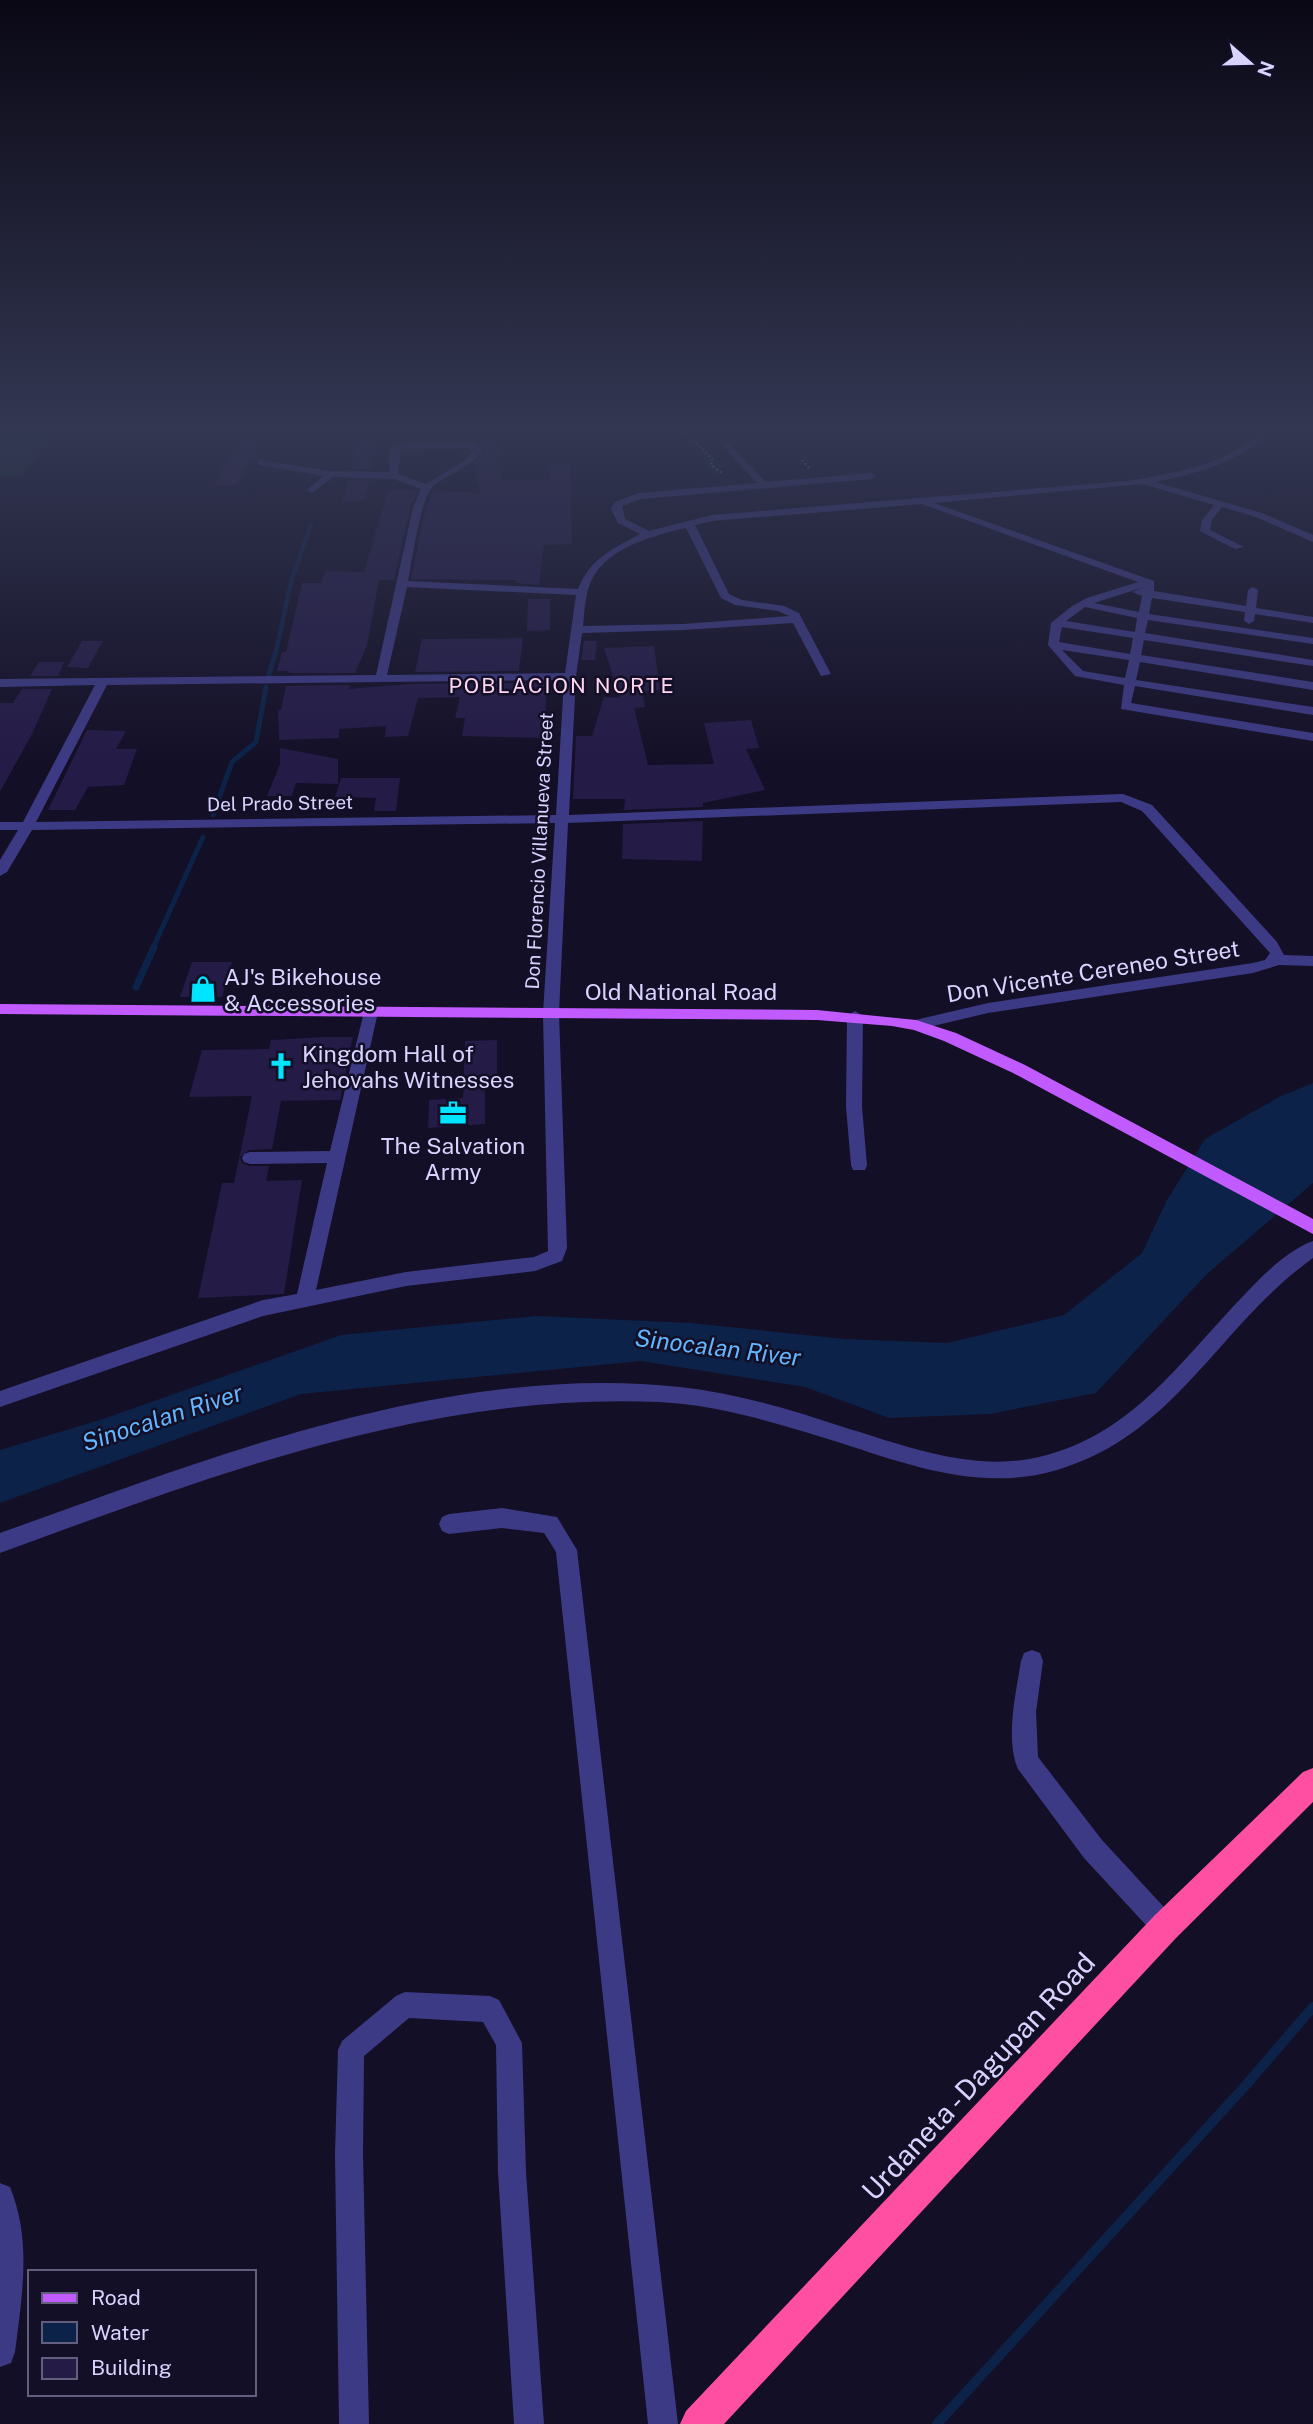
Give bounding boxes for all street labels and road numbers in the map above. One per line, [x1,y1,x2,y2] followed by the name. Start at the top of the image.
[521,712,557,990] street label: Don Florencio Villanueva Street
[207,791,353,815] street label: Del Prado Street
[945,934,1241,1008] street label: Don Vicente Cereneo Street
[585,978,777,1005] street label: Old National Road
[855,1945,1101,2207] street label: Urdaneta - Dagupan Road

